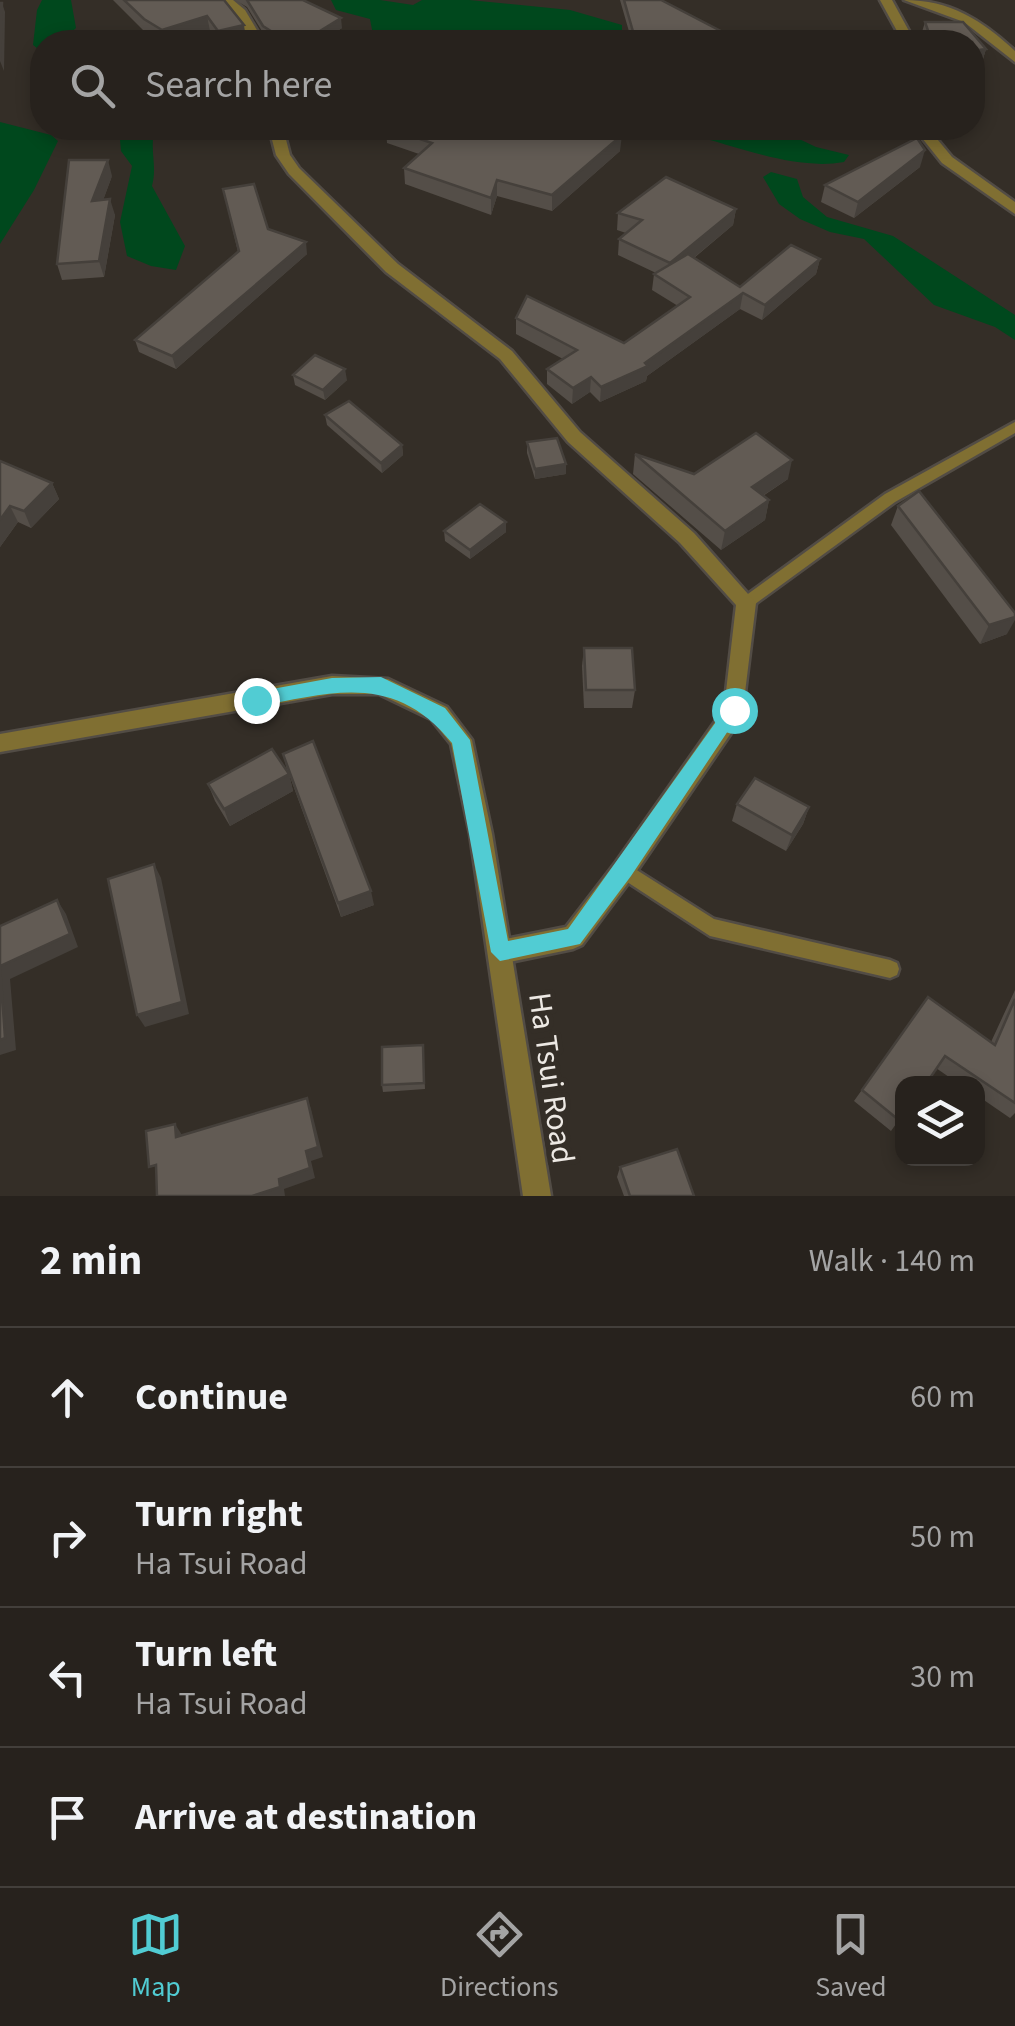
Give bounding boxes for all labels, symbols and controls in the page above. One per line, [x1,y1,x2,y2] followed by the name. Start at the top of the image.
[30,30,985,140] search box
[65,58,120,113] icon: search
[145,58,332,112] text: Search here
[234,678,280,724] route end
[712,688,758,734] route start
[516,990,586,1167] street label: Ha Tsui Road
[895,1076,985,1166] map controls
[895,1076,985,1166] button: layers
[40,1231,142,1291] text: 2 min
[809,1238,975,1284] text: Walk · 140 m
[40,1370,95,1425] icon: ahead
[135,1370,288,1424] text: Continue
[910,1374,975,1420] text: 60 m
[135,1487,303,1541] text: Turn right
[40,1510,95,1565] icon: right
[910,1514,975,1560] text: 50 m
[135,1541,307,1587] text: Ha Tsui Road
[135,1627,277,1681] text: Turn left
[40,1650,95,1705] icon: left
[910,1654,975,1700] text: 30 m
[135,1681,307,1727] text: Ha Tsui Road
[40,1790,95,1845] icon: arrive
[135,1790,477,1844] text: Arrive at destination
[128,1907,183,2007] tab: Map
[440,1907,559,2007] tab: Directions
[815,1907,887,2007] tab: Saved

